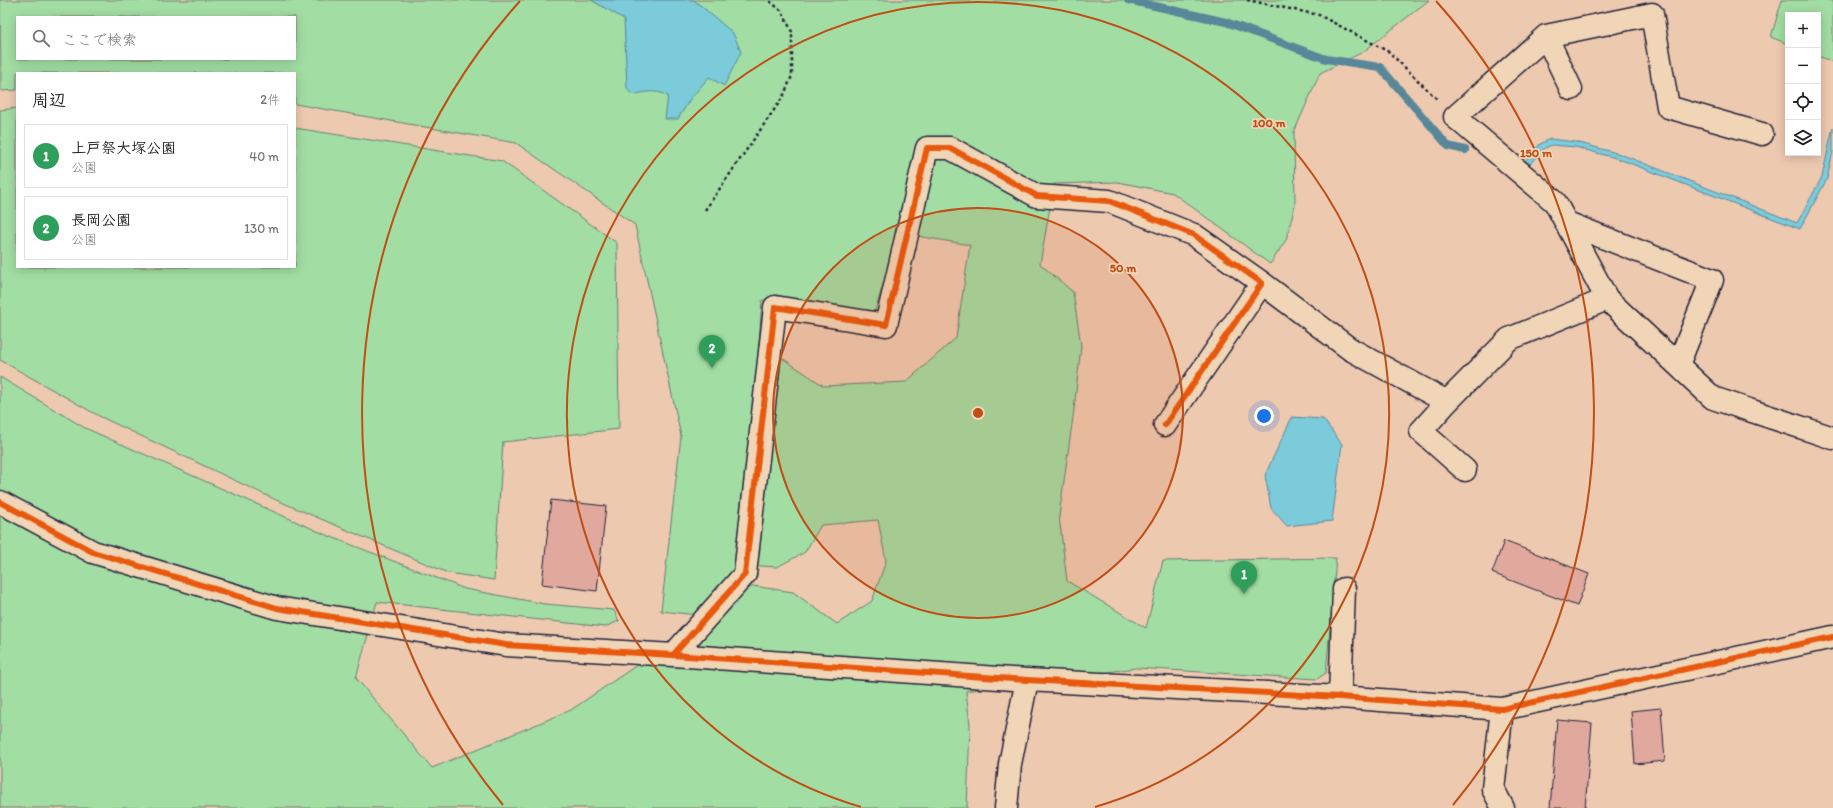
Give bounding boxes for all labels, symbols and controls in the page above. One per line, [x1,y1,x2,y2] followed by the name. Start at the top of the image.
[1785,12,1821,156] map controls
[1785,12,1821,48] button: +
[16,16,296,60] search box
[30,27,52,49] icon: search
[62,31,137,49] text: ここで検索
[1785,48,1821,84] button: −
[1785,84,1821,120] button: locate
[32,90,66,110] text: 周辺
[260,92,280,107] text: 2件
[1252,116,1286,130] text: 100 m
[1785,120,1821,156] button: layers
[71,139,176,157] text: 上戸祭大塚公園
[1520,146,1553,160] text: 150 m
[43,149,49,164] text: 1
[249,149,279,164] text: 40 m
[71,160,97,175] text: 公園
[71,211,131,229] text: 長岡公園
[43,221,49,236] text: 2
[244,221,279,236] text: 130 m
[71,232,97,247] text: 公園
[1110,261,1137,275] text: 50 m
[699,335,725,368] pin: 2
[971,406,985,420] centre of rings
[1254,406,1274,426] your location
[1231,561,1257,594] pin: 1

